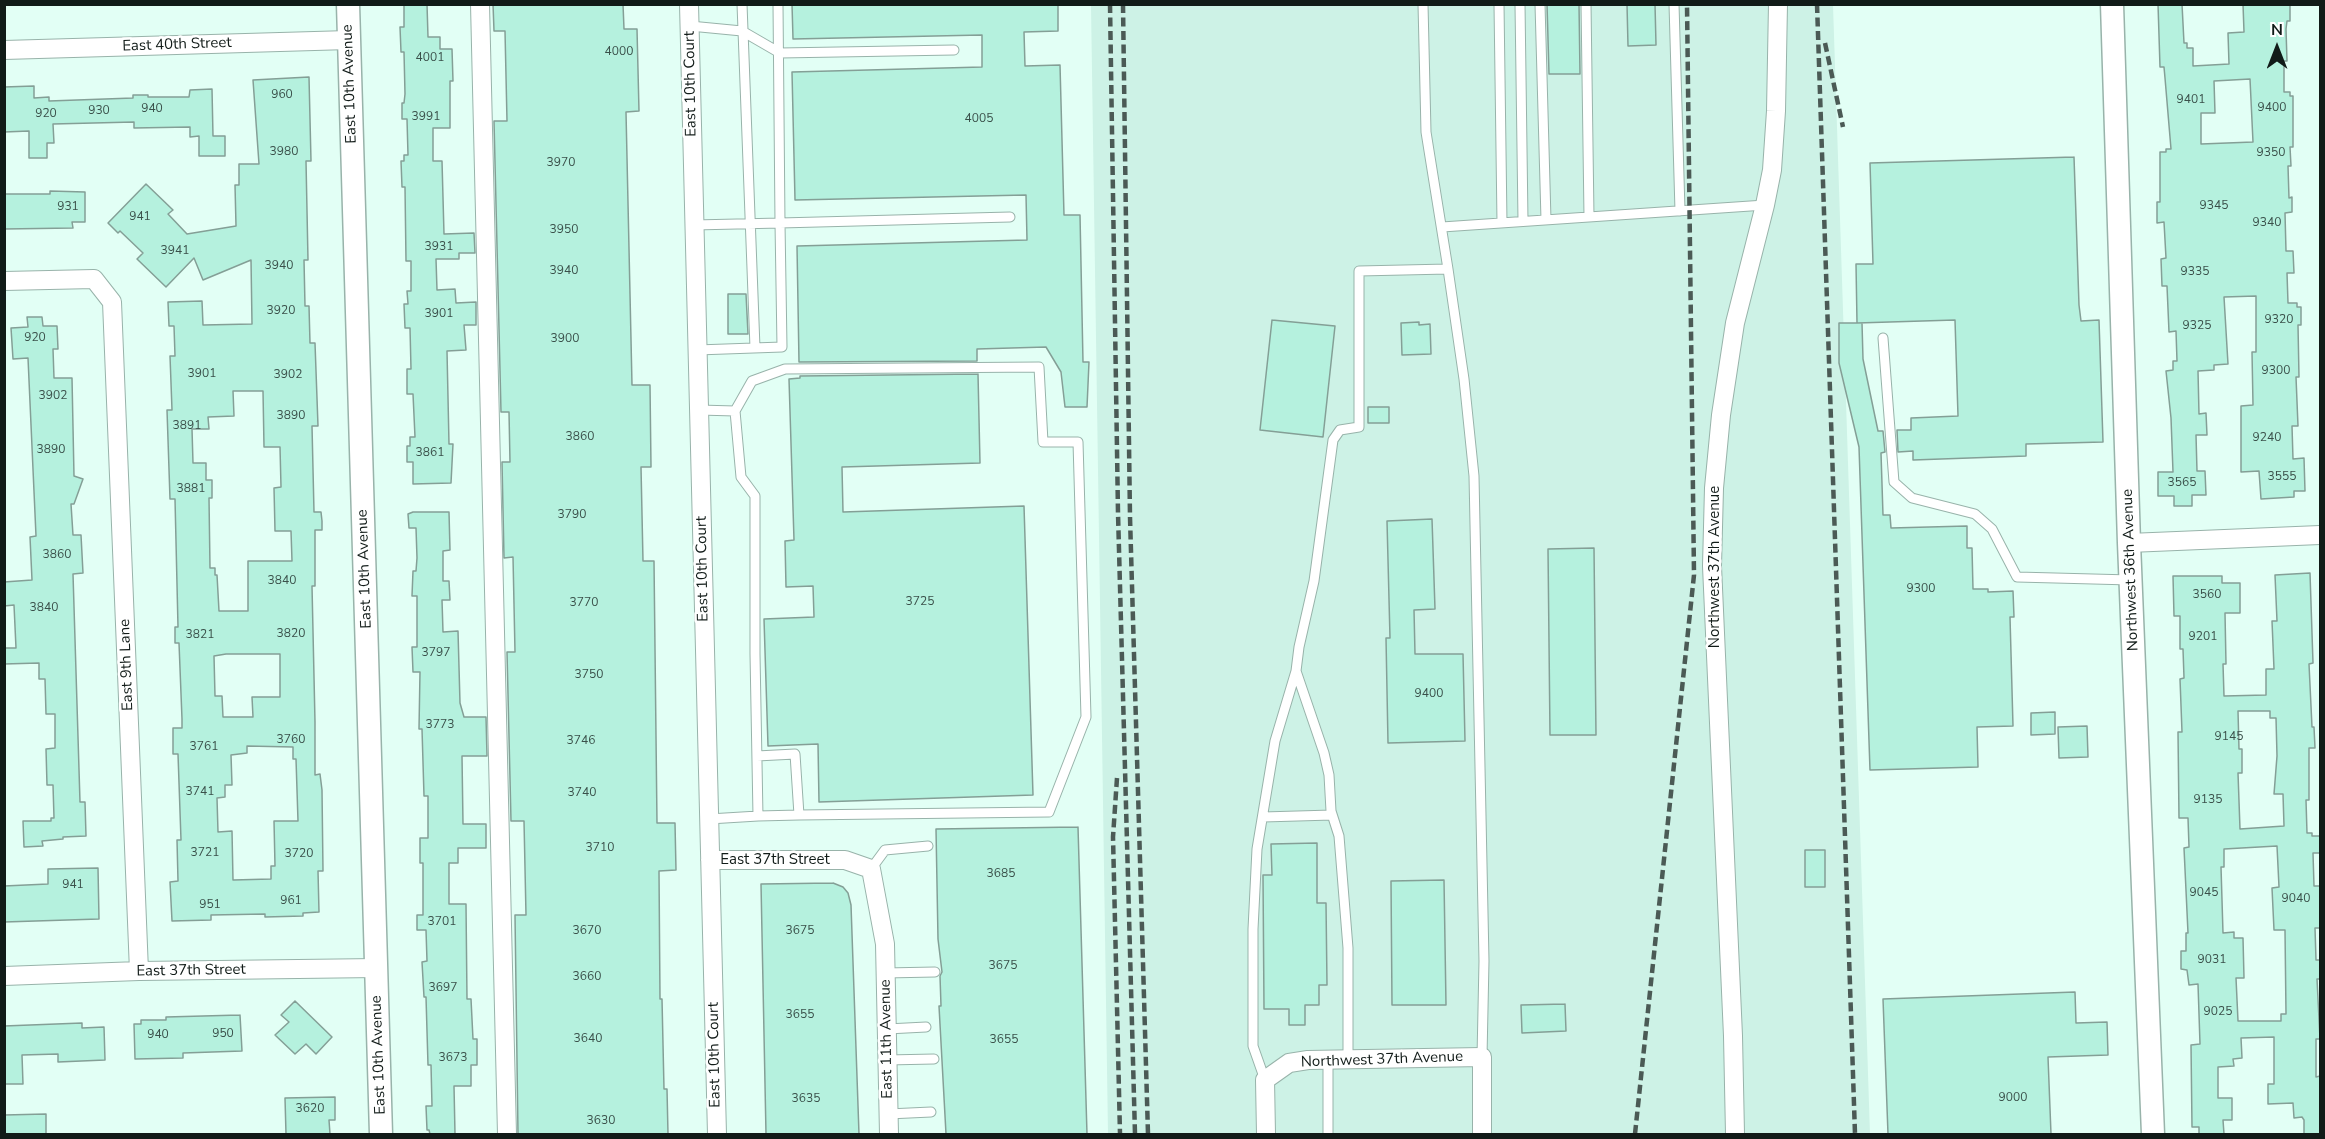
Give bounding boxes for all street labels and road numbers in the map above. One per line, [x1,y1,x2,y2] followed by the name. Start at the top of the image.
[339,24,361,144] street label: East 10th Avenue
[681,31,701,137] street label: East 10th Court
[122,34,232,56] street label: East 40th Street
[1706,486,1724,648] street label: Northwest 37th Avenue
[2119,489,2143,651] street label: Northwest 36th Avenue
[354,509,376,629] street label: East 10th Avenue
[693,516,713,622] street label: East 10th Court
[116,619,138,711] street label: East 9th Lane
[720,851,830,869] street label: East 37th Street
[136,961,246,981] street label: East 37th Street
[877,979,897,1099] street label: East 11th Avenue
[368,995,390,1115] street label: East 10th Avenue
[705,1002,725,1108] street label: East 10th Court
[1301,1048,1463,1072] street label: Northwest 37th Avenue

